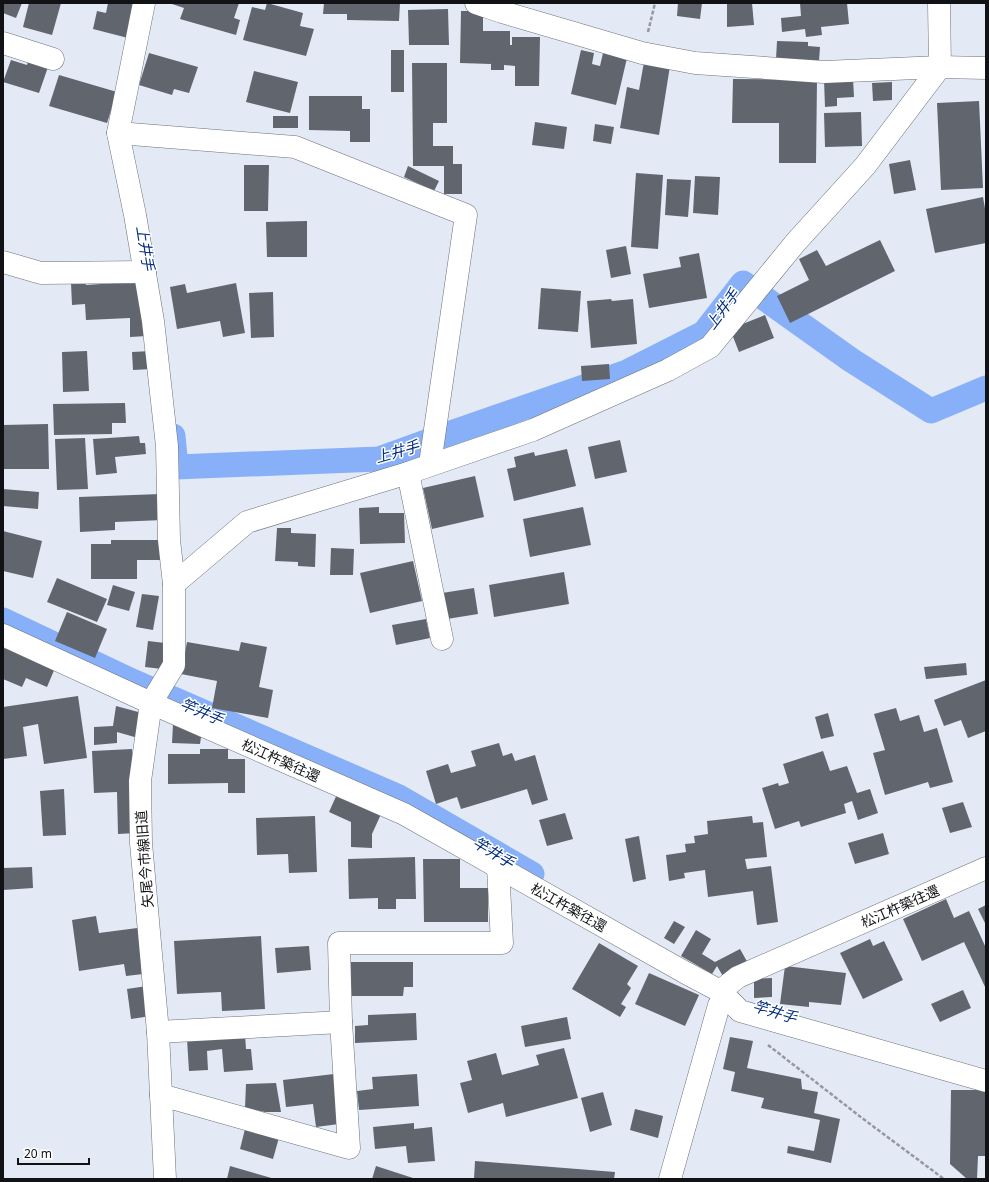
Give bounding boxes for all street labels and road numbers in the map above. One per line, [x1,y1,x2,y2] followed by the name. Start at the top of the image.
[239,734,323,786] street label: 松江杵築往還
[131,809,157,909] street label: 矢尾今市線旧道
[528,878,610,936] street label: 松江杵築往還
[858,880,942,932] street label: 松江杵築往還

